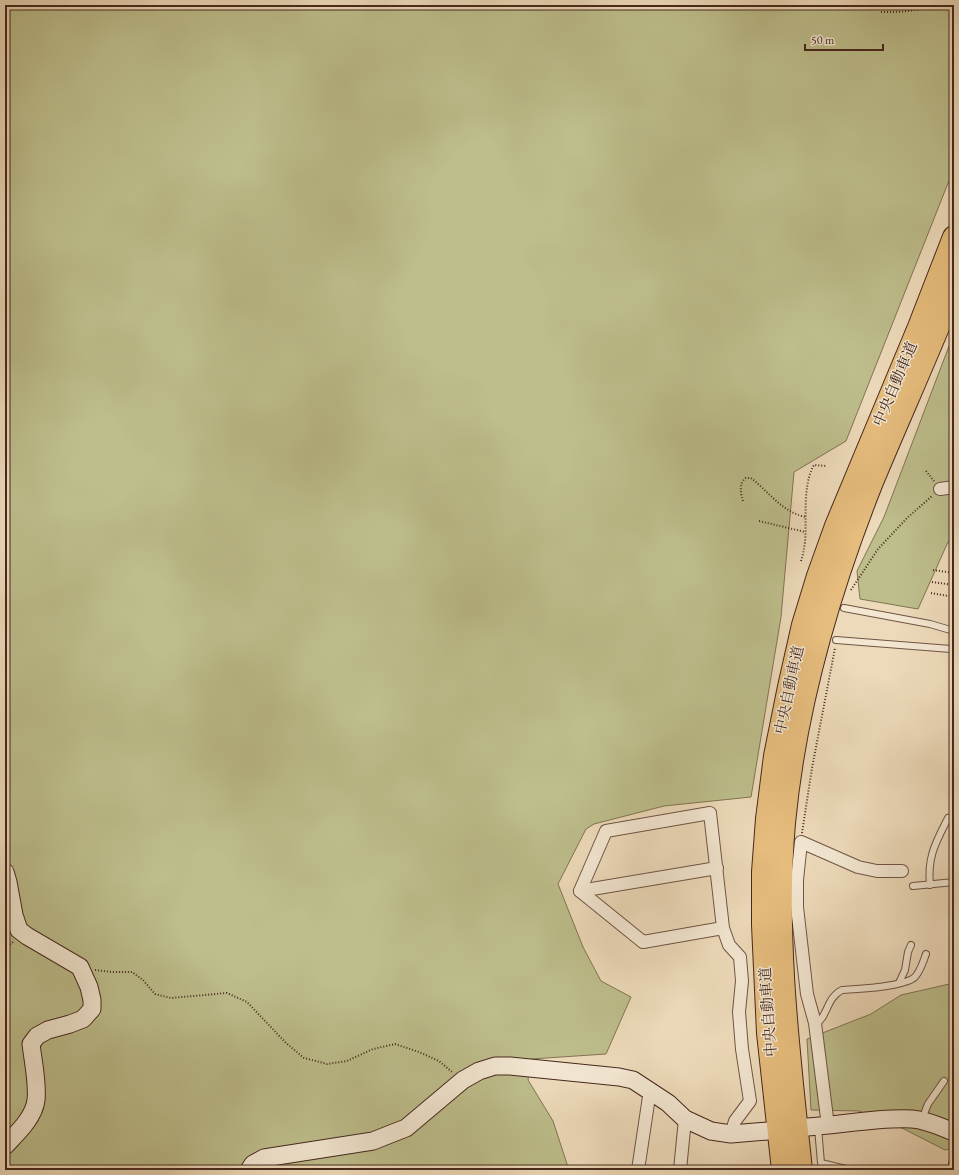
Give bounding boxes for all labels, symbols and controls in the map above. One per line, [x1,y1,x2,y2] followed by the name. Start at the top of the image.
[805,26,883,52] scale bar
[811,32,835,48] text: 50 m
[868,339,921,429] street label: 中央自動車道
[770,644,807,736] street label: 中央自動車道
[755,966,780,1058] street label: 中央自動車道

